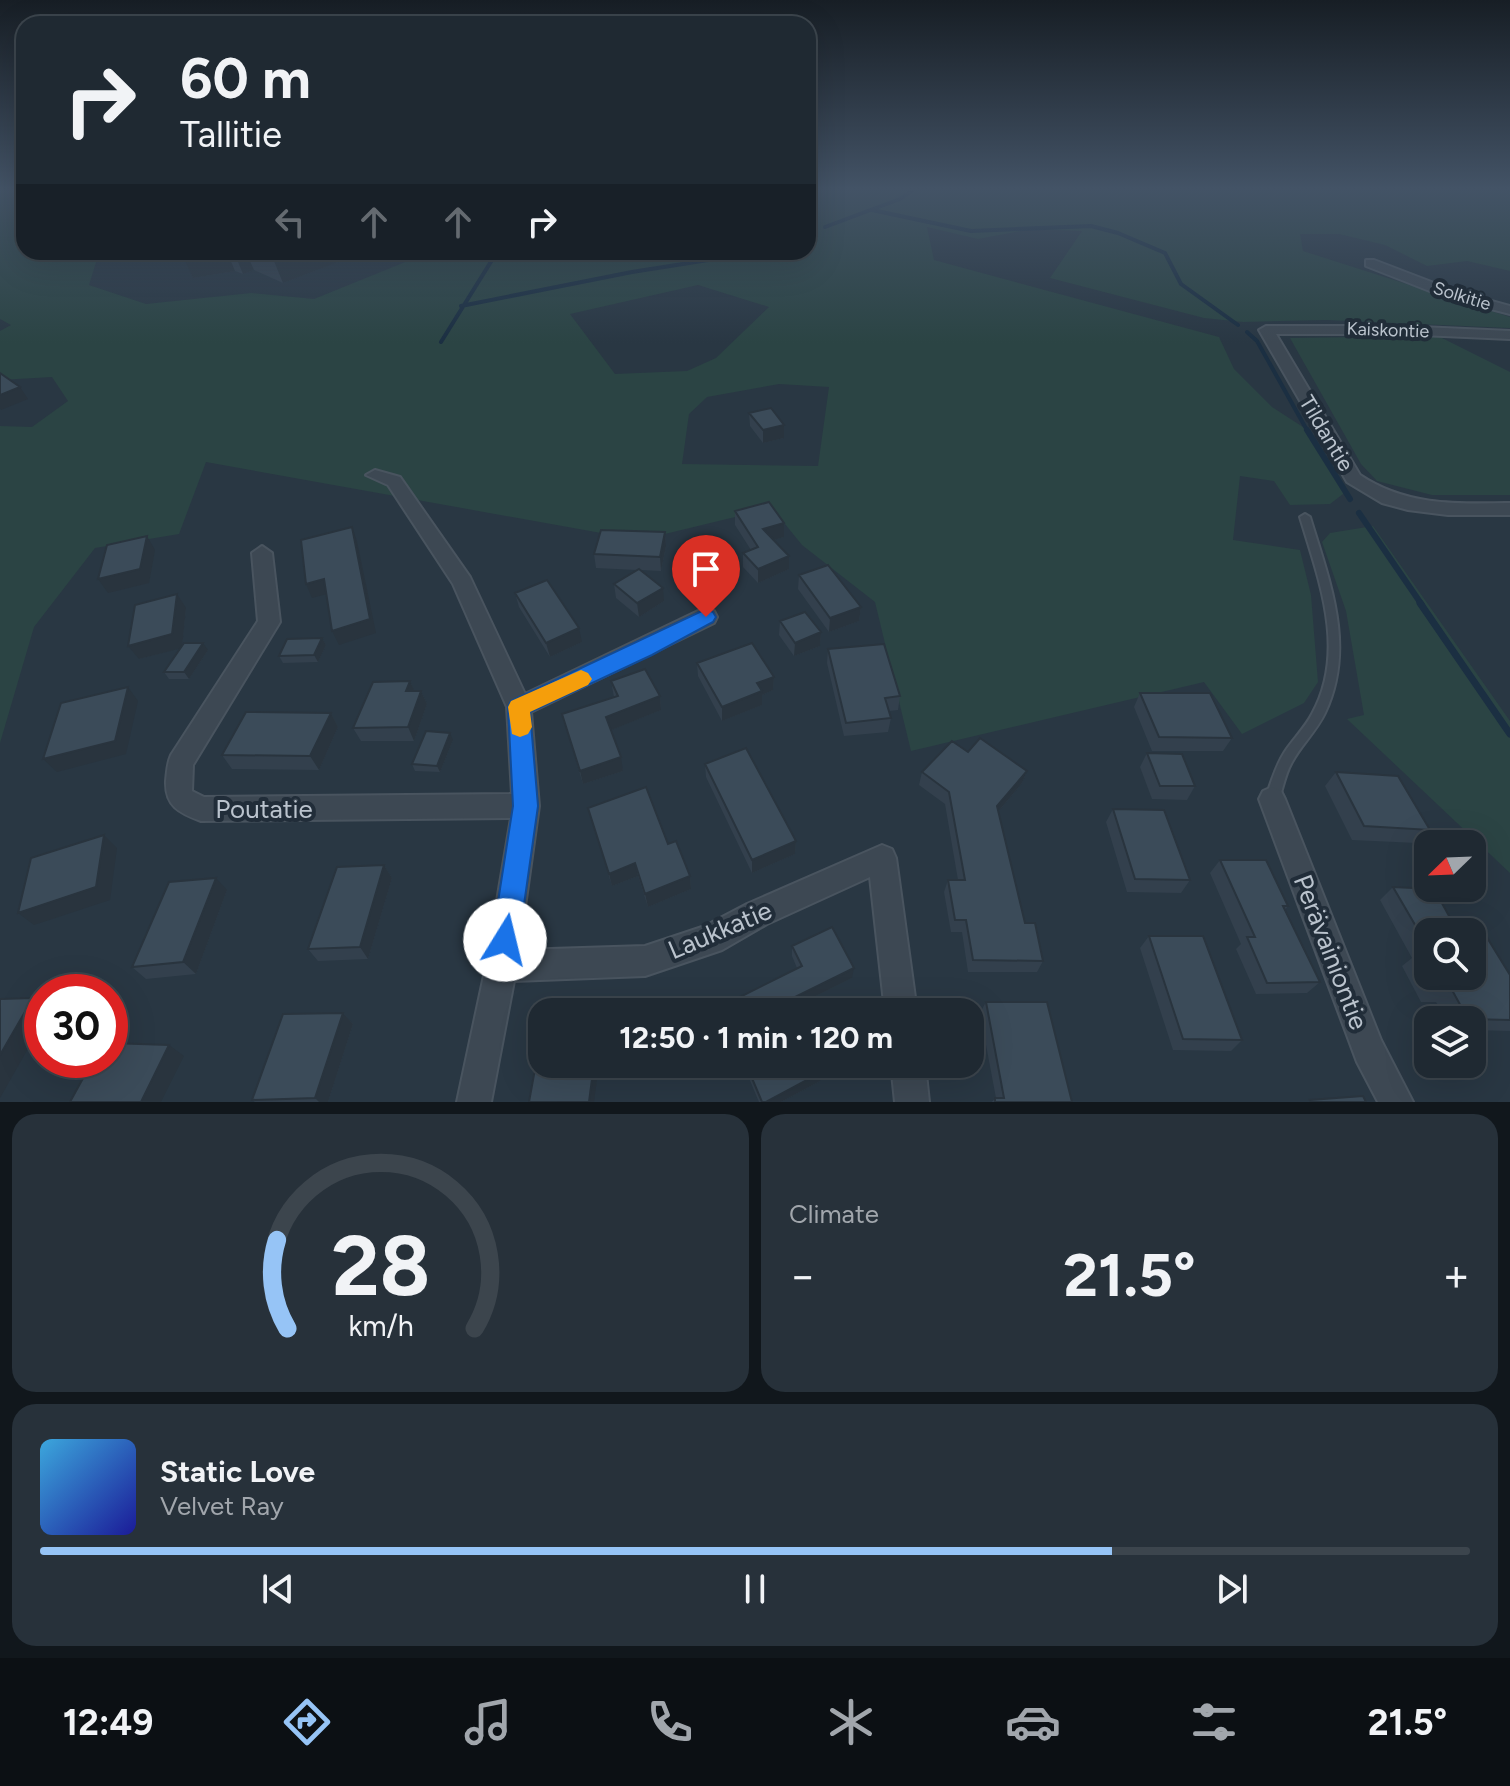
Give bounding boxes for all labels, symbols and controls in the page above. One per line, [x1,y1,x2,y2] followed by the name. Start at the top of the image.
[180,45,311,112] text: 60 m
[48,48,152,152] icon: right
[180,113,282,156] text: Tallitie
[268,200,312,244] icon: left
[352,200,396,244] icon: ahead
[436,200,480,244] icon: ahead
[520,200,564,244] icon: right
[1430,277,1494,315] street label: Solkitie
[1346,318,1430,342] street label: Kaiskontie
[1293,390,1360,476] street label: Tildantie
[672,535,740,617] pin
[684,547,728,591] icon: arrive
[215,793,313,825] street label: Poutatie
[1414,830,1486,902] north arrow
[1414,830,1486,1078] map controls
[1287,870,1375,1034] street label: Perävainiontie
[663,894,777,966] street label: Laukkatie
[463,898,547,982] position arrow
[1414,918,1486,990] button: search
[24,974,128,1078] speed limit sign: 30
[1414,1006,1486,1078] button: layers
[619,1019,893,1056] text: 12:50 · 1 min · 120 m
[789,1198,879,1230] text: Climate
[331,1216,430,1316] text: 28
[1063,1239,1196,1311] text: 21.5°
[789,1249,816,1302] text: −
[1443,1249,1470,1302] text: +
[348,1309,413,1343] text: km/h
[160,1453,315,1490] text: Static Love
[160,1490,284,1522] text: Velvet Ray
[256,1567,300,1611] icon: previous
[733,1567,777,1611] icon: pause
[1210,1567,1254,1611] icon: next
[279,1694,335,1750] icon: directions
[460,1694,516,1750] icon: music
[642,1694,698,1750] icon: phone
[823,1694,879,1750] icon: climate
[1005,1694,1061,1750] icon: car
[1186,1694,1242,1750] icon: filters
[63,1701,153,1744] text: 12:49
[1368,1701,1447,1744] text: 21.5°

